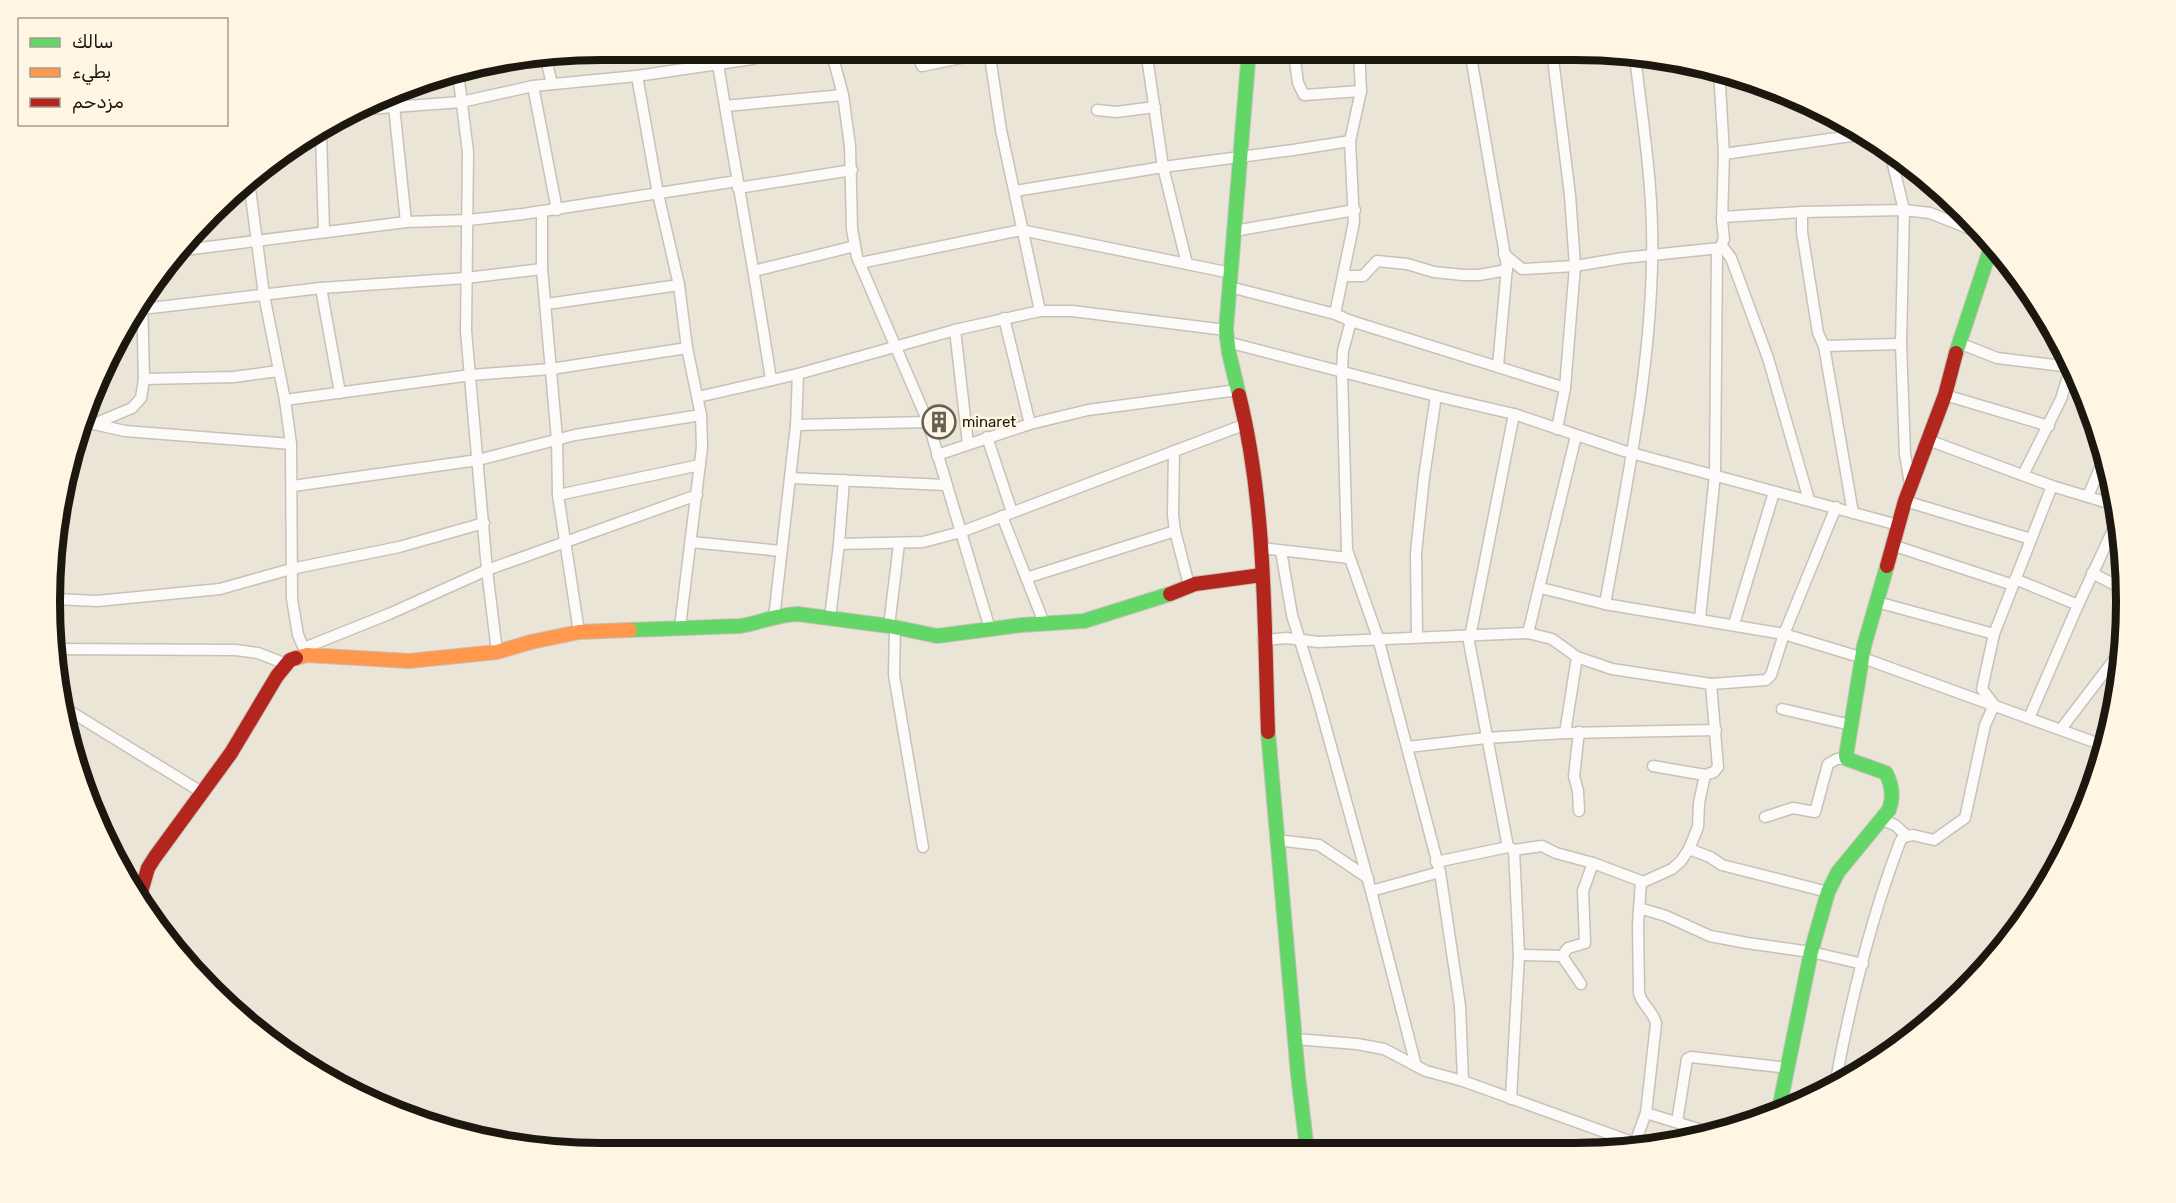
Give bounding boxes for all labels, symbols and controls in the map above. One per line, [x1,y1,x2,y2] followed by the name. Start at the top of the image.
[18,18,228,126] legend
[72,31,113,53] text: سالك
[72,61,111,85] text: بطيء
[72,91,124,114] text: مزدحم
[921,404,957,440] building icon: minaret
[962,413,1016,431] place label: minaret

